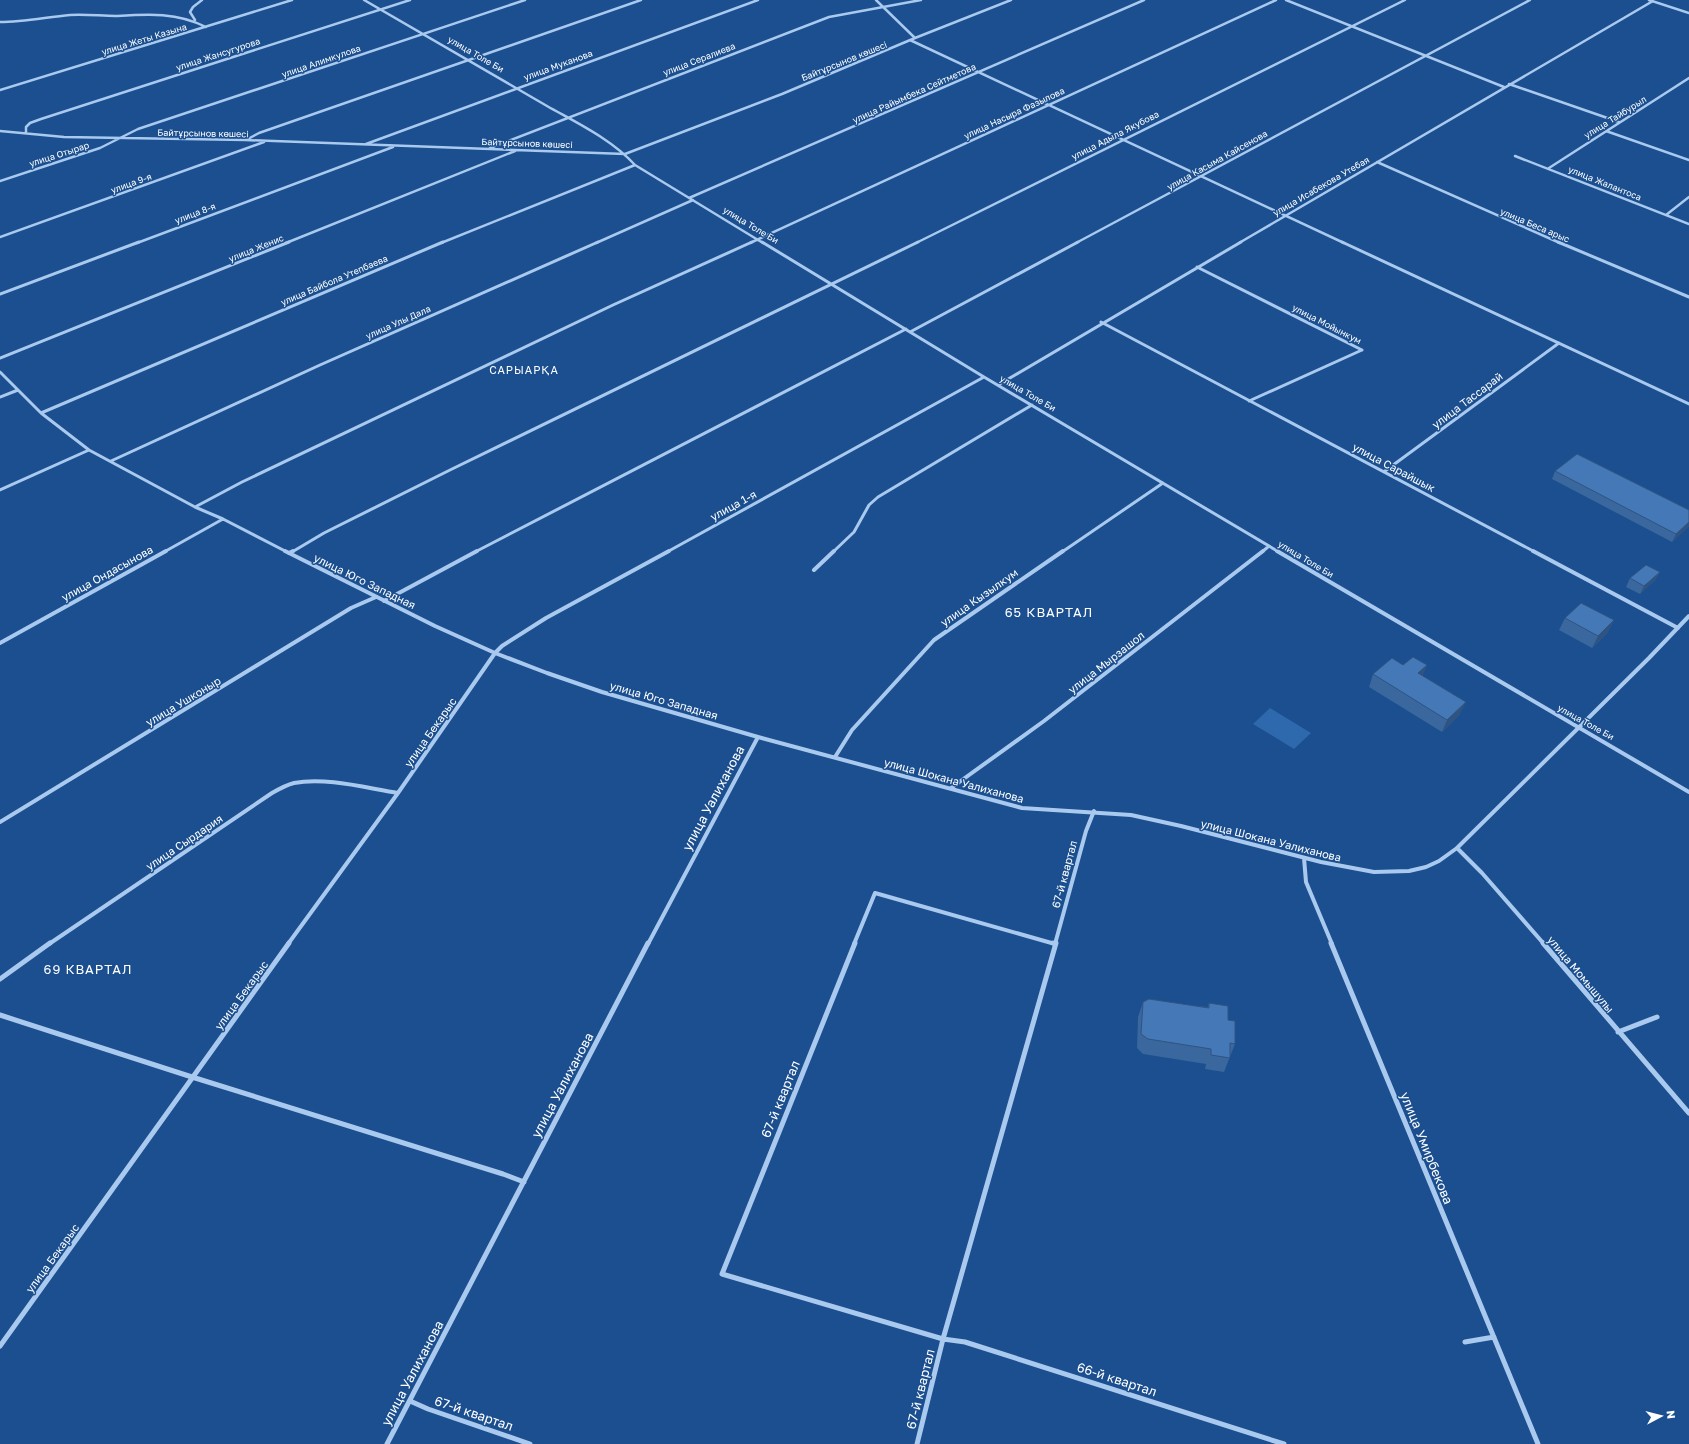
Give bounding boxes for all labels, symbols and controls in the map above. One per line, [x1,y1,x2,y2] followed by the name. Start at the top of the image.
[100,21,188,57] street label: улица Жеты Казына
[446,34,506,74] street label: улица Толе Би
[174,35,262,73] street label: улица Жансугурова
[800,39,888,83] street label: Байтұрсынов көшесі
[661,40,737,78] street label: улица Сералиева
[280,42,362,80] street label: улица Алимкулова
[522,47,594,83] street label: улица Муканова
[851,61,977,125] street label: улица Райымбека Сейтметова
[962,85,1066,141] street label: улица Насыра Фазылова
[1582,93,1648,141] street label: улица Тайбурыл
[1069,108,1161,162] street label: улица Адыла Якубова
[157,127,249,139] street label: Байтұрсынов көшесі
[1165,128,1269,192] street label: улица Касыма Кайсенова
[481,136,573,150] street label: Байтұрсынов көшесі
[28,139,91,169] street label: улица Отырар
[1271,154,1371,218] street label: улица Исабекова Утебая
[1567,163,1643,203] street label: улица Жалантоса
[109,171,153,195] street label: улица 9-я
[173,200,217,226] street label: улица 8-я
[721,204,781,246] street label: улица Толе Би
[1499,205,1571,245] street label: улица Беса арыс
[227,232,285,264] street label: улица Женис
[279,252,389,308] street label: улица Байбола Утепбаева
[1291,302,1363,346] street label: улица Мойынкум
[364,303,432,341] street label: улица Улы Дала
[489,363,559,376] district label: САРЫАРҚА
[1429,369,1505,431] street label: улица Тассарай
[998,373,1058,413] street label: улица Толе Би
[1350,440,1438,495] street label: улица Сарайшык
[708,487,758,523] street label: улица 1-я
[1276,538,1336,580] street label: улица Толе Би
[59,542,155,604] street label: улица Ондасынова
[312,551,418,611] street label: улица Юго Западная
[938,565,1020,629] street label: улица Кызылкум
[1005,604,1093,620] district label: 65 КВАРТАЛ
[1065,628,1147,696] street label: улица Мырзашол
[143,673,223,728] street label: улица Ушконыр
[609,678,719,722] street label: улица Юго Западная
[401,695,459,769] street label: улица Бекарыс
[1556,702,1616,742] street label: улица Толе Би
[678,743,748,853] street label: улица Уалиханова
[883,755,1025,805] street label: улица Шокана Уалиханова
[143,811,225,873] street label: улица Сырдария
[1199,816,1343,864] street label: улица Шокана Уалиханова
[1049,839,1079,909] street label: 67-й квартал
[1545,933,1617,1015] street label: улица Момышулы
[212,958,270,1032] street label: улица Бекарыс
[44,961,132,977] district label: 69 КВАРТАЛ
[527,1030,597,1140] street label: улица Уалиханова
[757,1058,803,1140] street label: 67-й квартал
[1397,1089,1457,1207] street label: улица Умирбекова
[23,1221,81,1295] street label: улица Бекарыс
[377,1318,447,1428] street label: улица Уалиханова
[902,1347,938,1431] street label: 67-й квартал
[1075,1359,1159,1399] street label: 66-й квартал
[433,1392,515,1434] street label: 67-й квартал
[1641,1396,1681,1436] north arrow
[1664,1410,1678,1420] text: N

